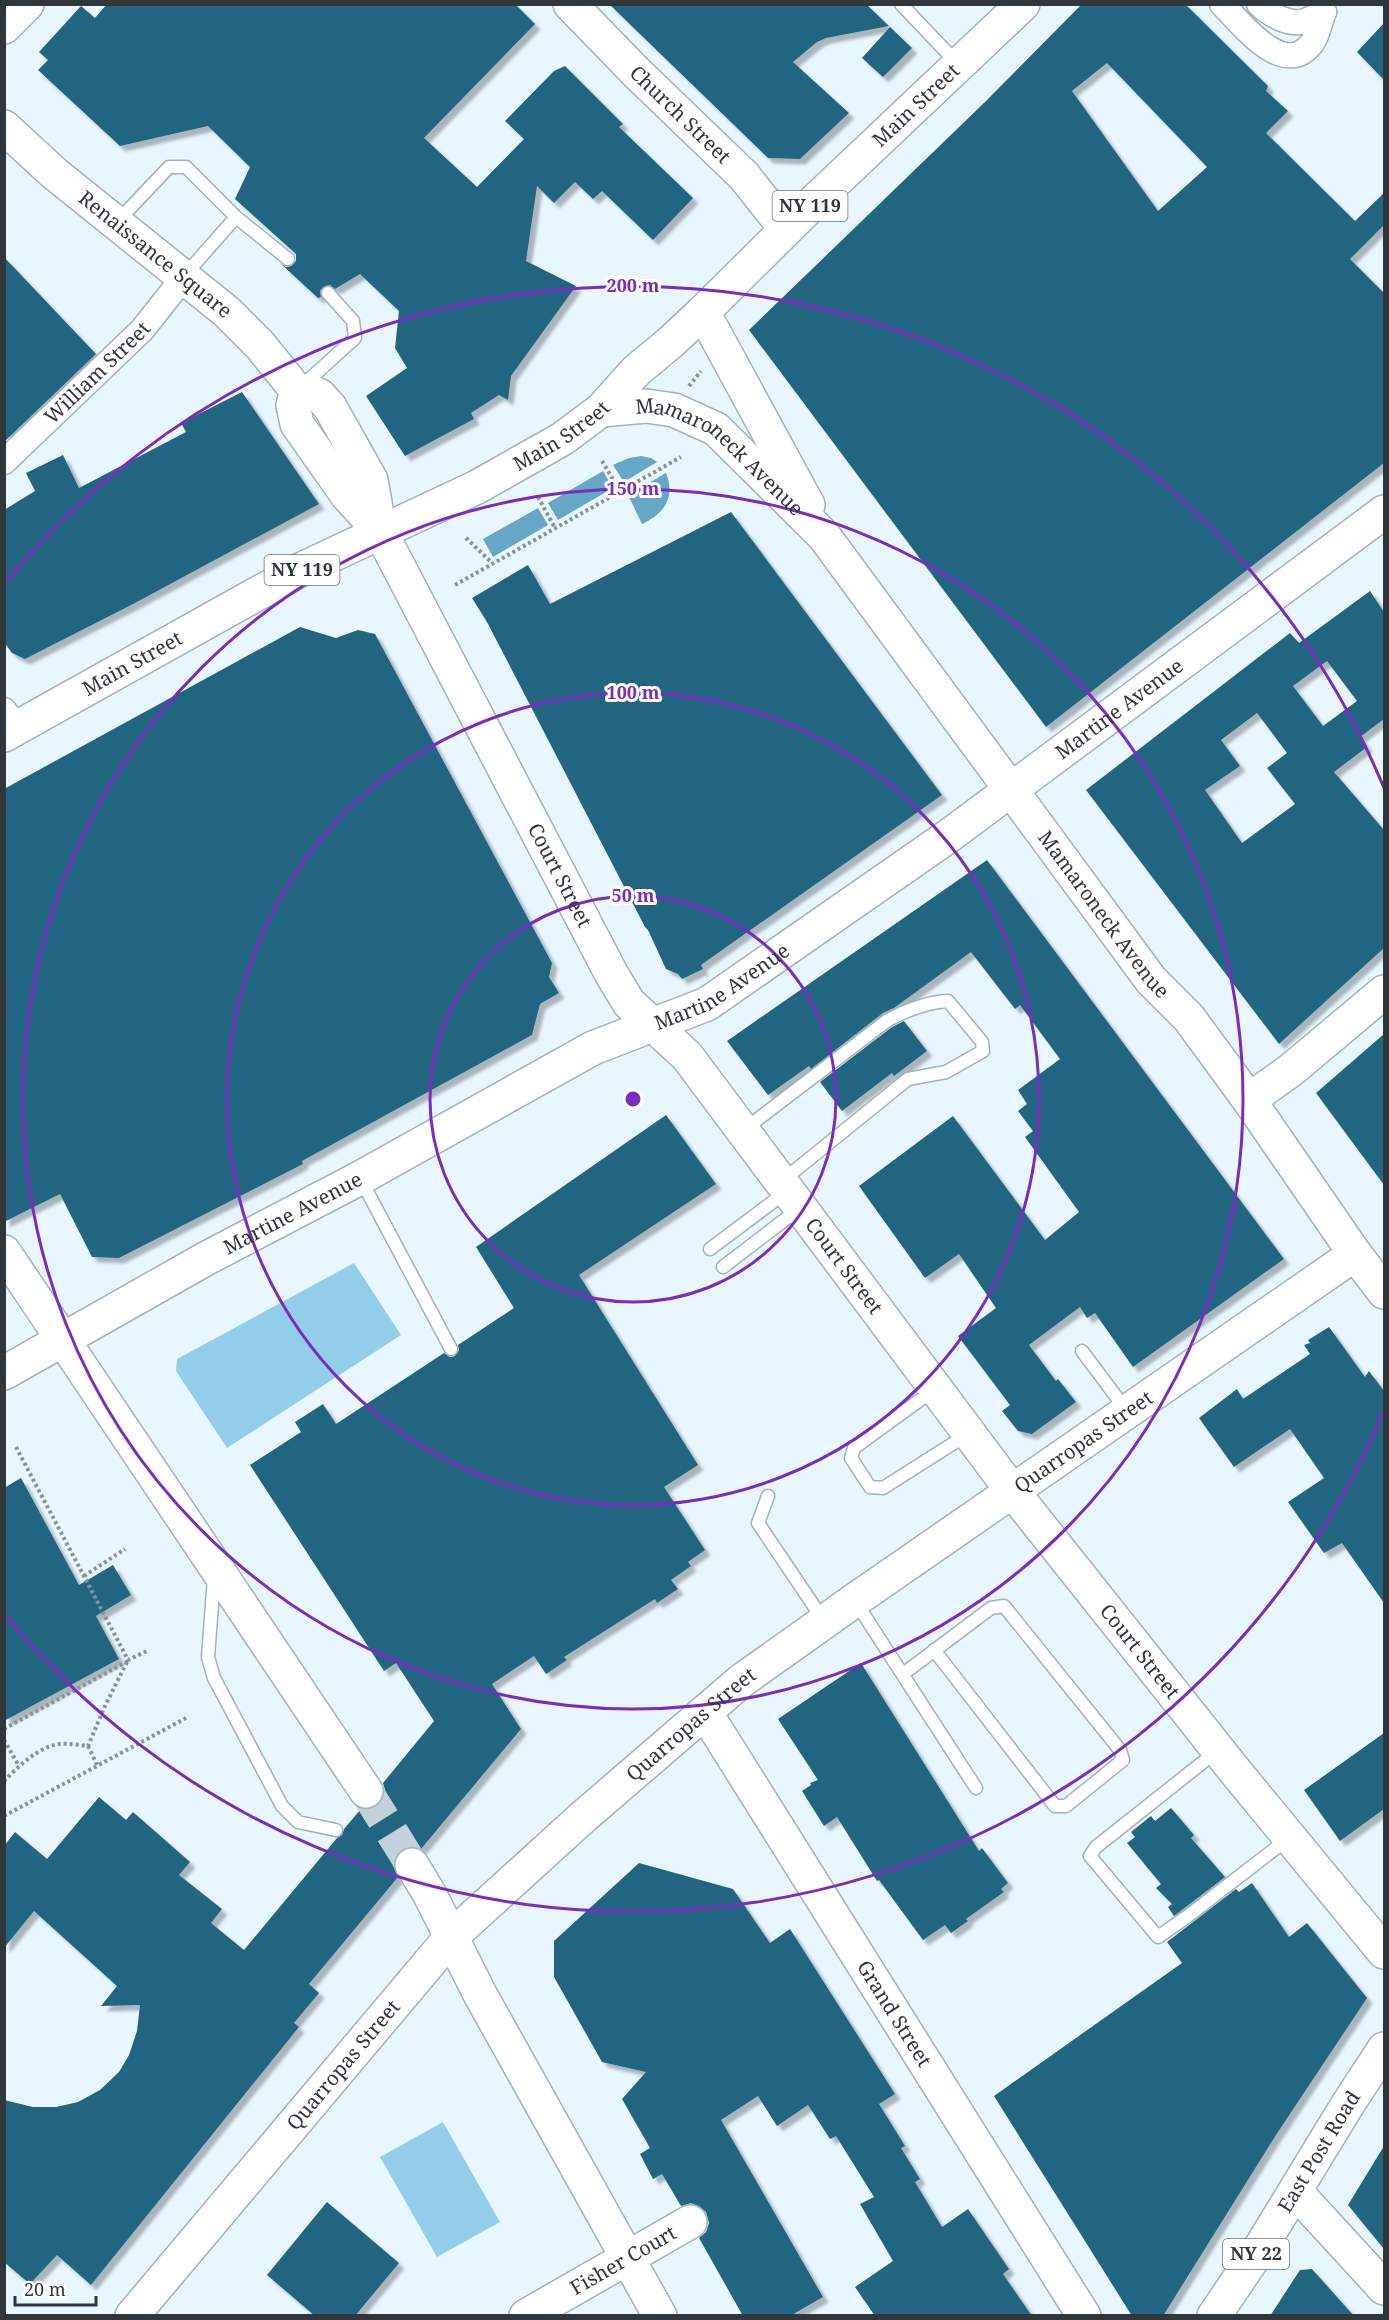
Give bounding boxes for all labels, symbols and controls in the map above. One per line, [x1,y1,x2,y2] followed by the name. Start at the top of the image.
[866,57,965,153] street label: Main Street
[624,59,737,169] street label: Church Street
[73,184,238,324] street label: Renaissance Square
[772,191,848,221] road number: NY 119
[607,273,660,297] text: 200 m
[38,316,156,430] street label: William Street
[634,391,810,521] street label: Mamaroneck Avenue
[508,395,616,477] street label: Main Street
[607,476,660,500] text: 150 m
[264,555,340,585] road number: NY 119
[77,624,187,702] street label: Main Street
[1049,652,1189,765] street label: Martine Avenue
[607,680,660,704] text: 100 m
[522,818,599,932] street label: Court Street
[1032,825,1175,1004] street label: Mamaroneck Avenue
[612,883,655,907] text: 50 m
[650,937,795,1036] street label: Martine Avenue
[623,1089,643,1109] centre of rings
[218,1165,367,1260] street label: Martine Avenue
[799,1212,889,1319] street label: Court Street
[1009,1384,1158,1499] street label: Quarropas Street
[1094,1598,1186,1704] street label: Court Street
[620,1661,761,1787] street label: Quarropas Street
[851,1955,938,2072] street label: Grand Street
[280,1994,406,2136] street label: Quarropas Street
[1271,2085,1366,2217] street label: East Post Road
[565,2219,681,2301] street label: Fisher Court
[1223,2239,1289,2269] road number: NY 22
[15,2269,96,2307] scale bar
[24,2277,66,2301] text: 20 m

